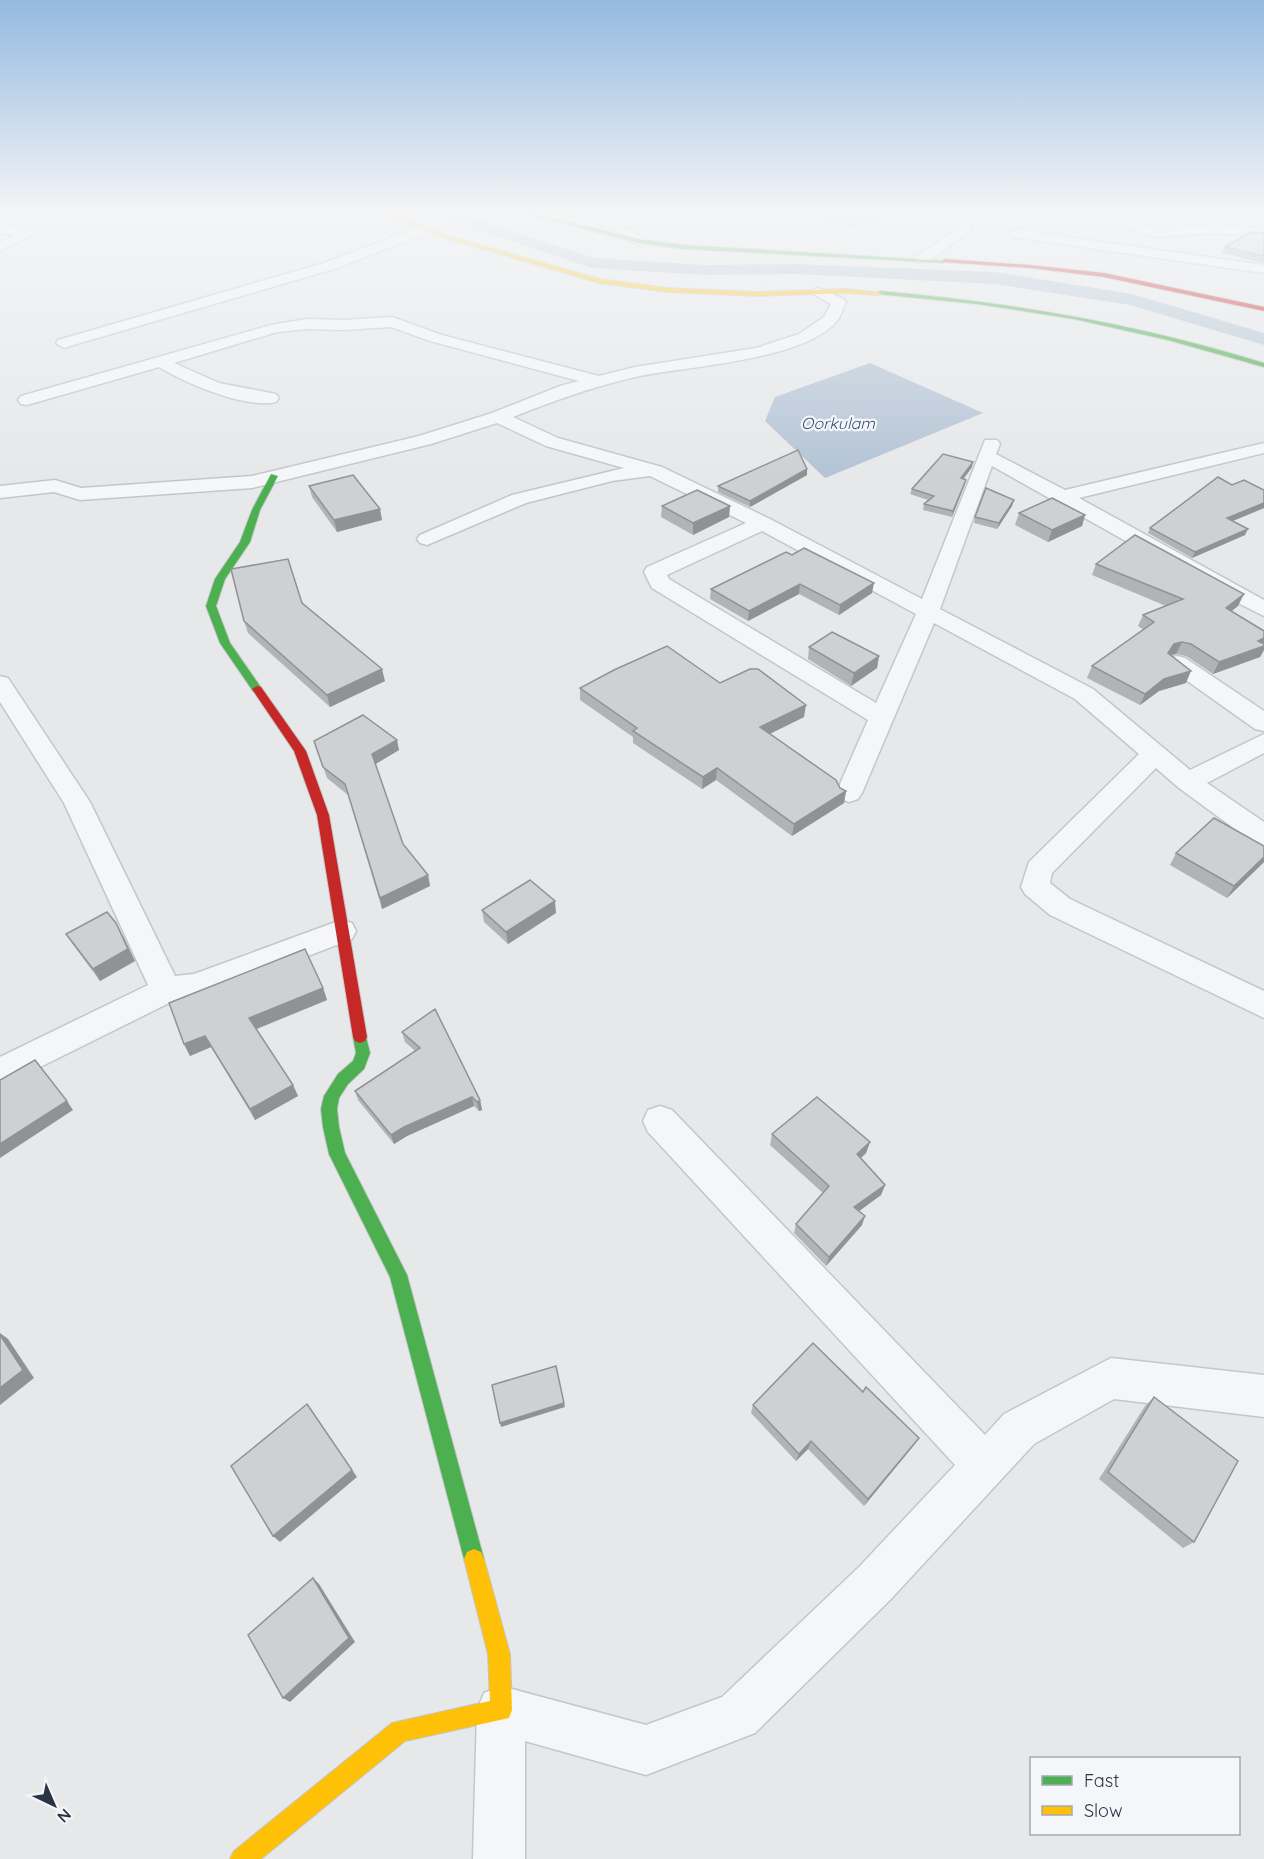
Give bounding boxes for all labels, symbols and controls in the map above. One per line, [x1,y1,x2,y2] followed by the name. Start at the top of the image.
[801,413,875,433] water label: Oorkulam
[1030,1757,1240,1835] legend
[1084,1769,1119,1792] text: Fast
[24,1775,84,1835] north arrow
[1084,1799,1122,1822] text: Slow
[53,1805,76,1827] text: N

